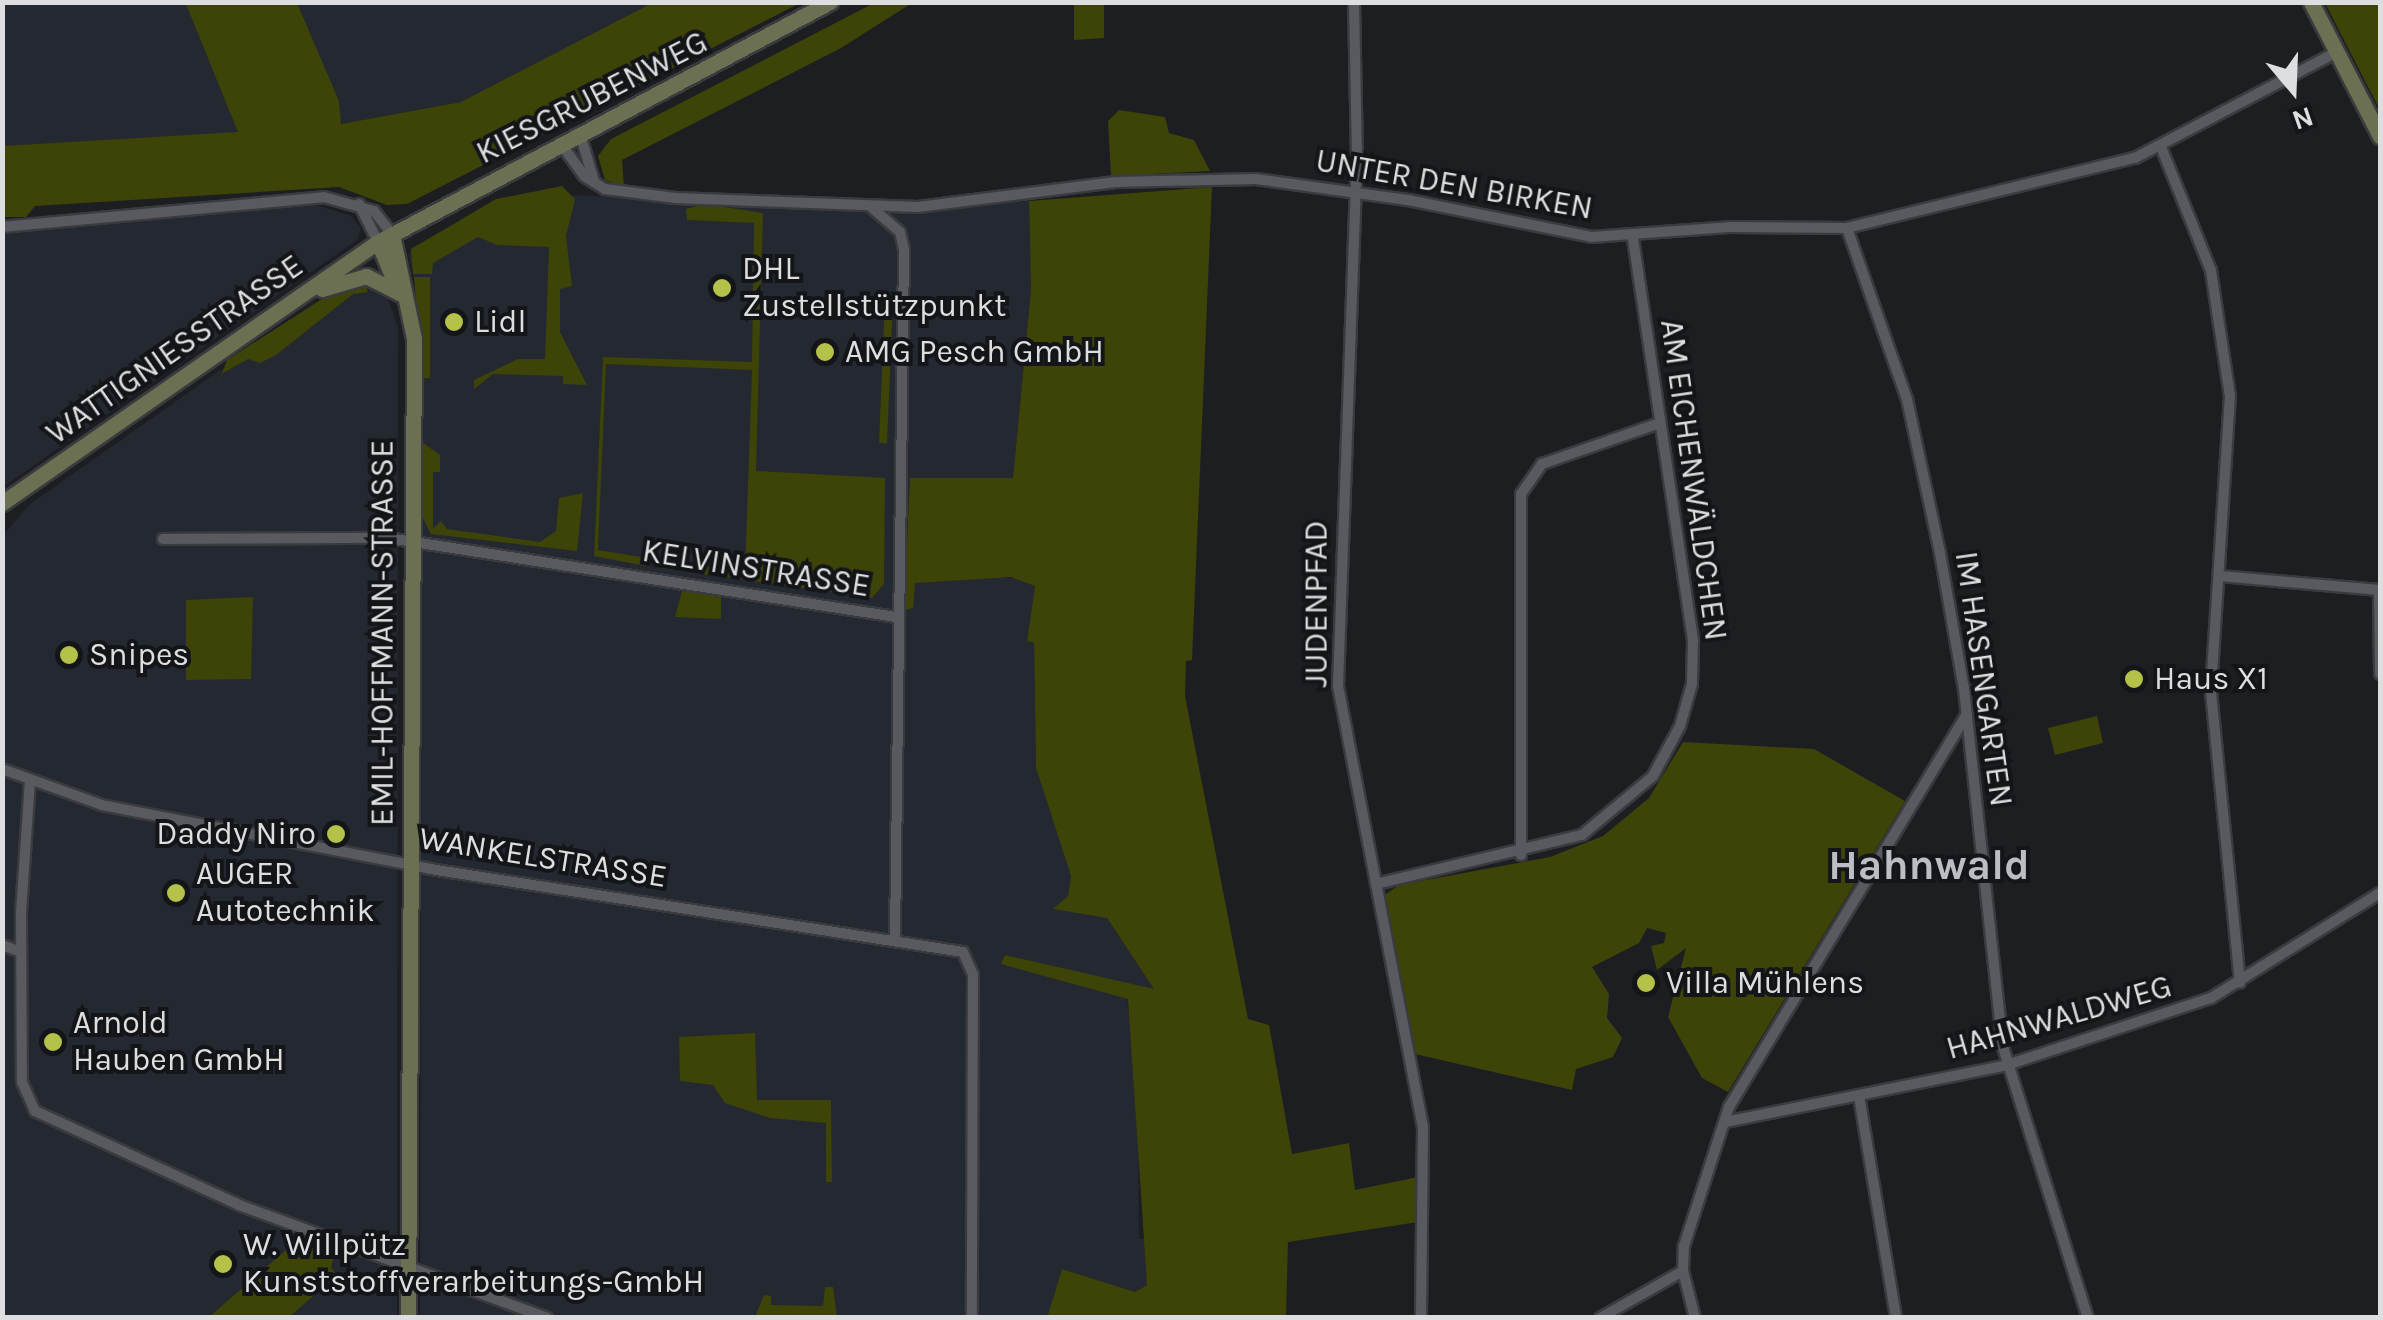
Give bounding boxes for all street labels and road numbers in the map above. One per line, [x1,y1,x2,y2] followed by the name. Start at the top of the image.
[470,23,714,173] street label: KIESGRUBENWEG
[1313,142,1595,228] street label: UNTER DEN BIRKEN
[39,247,311,453] street label: WATTIGNIESSTRASSE
[1651,317,1735,643] street label: AM EICHENWÄLDCHEN
[364,440,402,826] street label: EMIL-HOFFMANN-STRASSE
[1298,521,1336,687] street label: JUDENPFAD
[639,532,873,606] street label: KELVINSTRASSE
[1946,549,2020,809] street label: IM HASENGARTEN
[416,819,670,897] street label: WANKELSTRASSE
[1942,968,2176,1068] street label: HAHNWALDWEG

